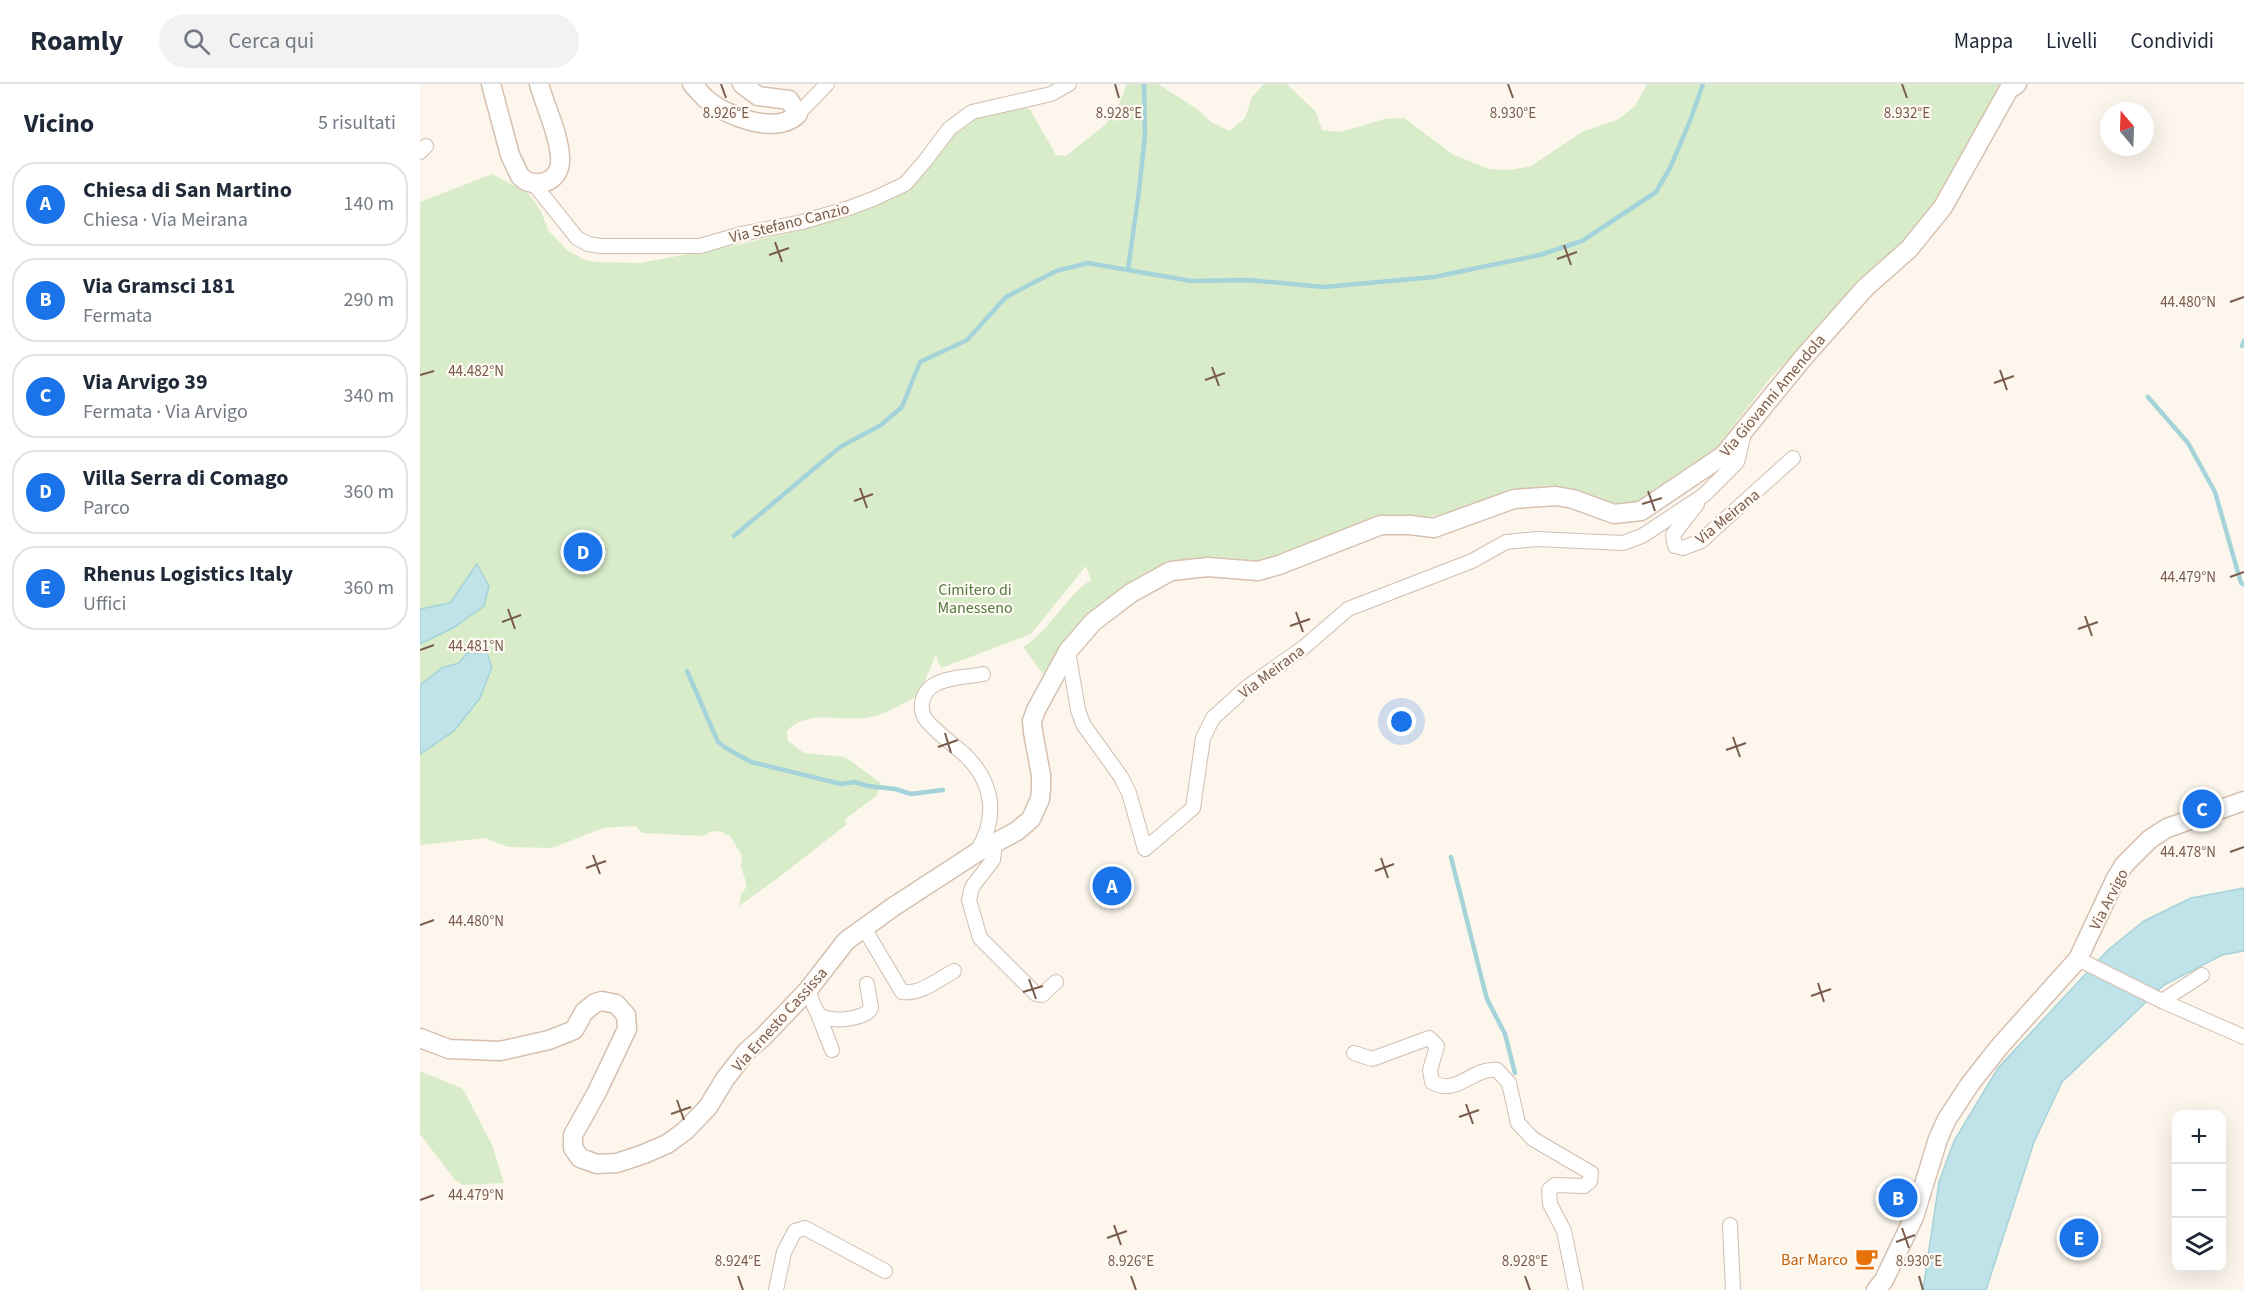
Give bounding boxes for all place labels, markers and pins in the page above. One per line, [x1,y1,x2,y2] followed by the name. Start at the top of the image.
[564,530,602,574] pin: D
[2182,786,2222,832] pin: C
[1092,864,1132,908] pin: A
[1878,1176,1918,1220] pin: B
[2060,1216,2098,1260] pin: E
[1853,1246,1879,1272] cafe icon: Bar Marco
[1781,1249,1848,1271] place label: Bar Marco

